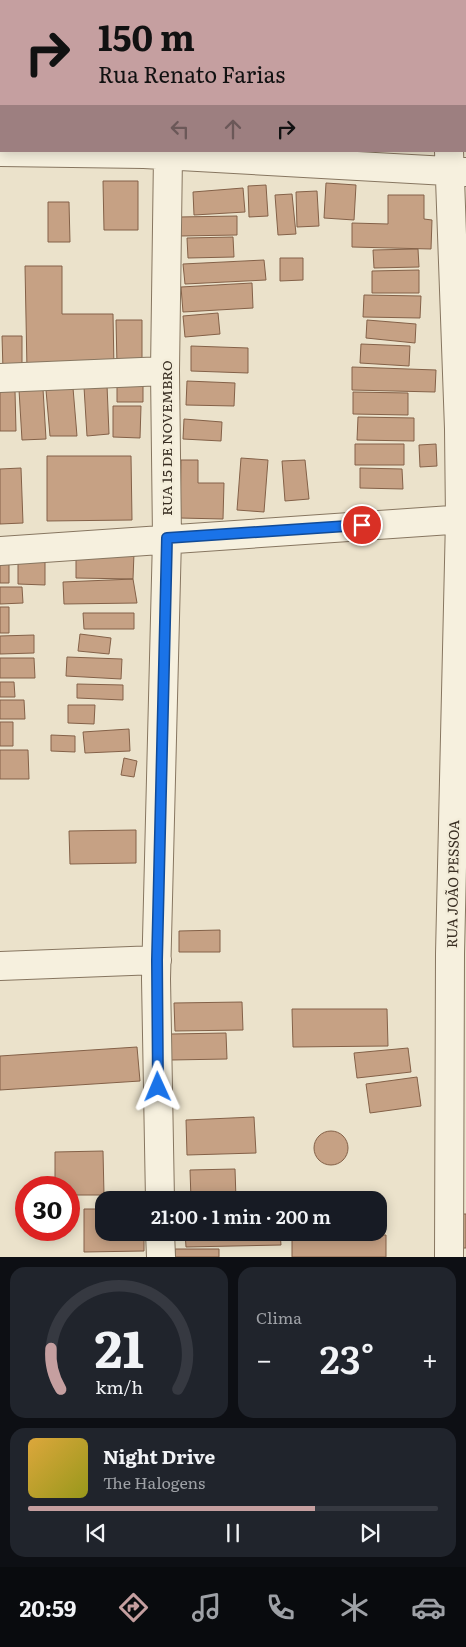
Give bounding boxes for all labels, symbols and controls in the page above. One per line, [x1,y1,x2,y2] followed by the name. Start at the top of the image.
[98,10,195,62] text: 150 m
[15,20,80,85] icon: right
[98,57,285,90] text: Rua Renato Farias
[166,115,194,143] icon: left
[219,115,247,143] icon: ahead
[272,115,300,143] icon: right
[156,360,176,516] street label: RUA 15 DE NOVEMBRO
[341,504,383,546] pin
[348,511,376,539] icon: arrive
[441,819,463,948] street label: RUA JOÃO PESSOA
[131,1060,183,1112] position arrow
[15,1176,80,1241] speed limit sign: 30
[151,1202,331,1230] text: 21:00 · 1 min · 200 m
[256,1305,302,1329] text: Clima
[94,1307,144,1384] text: 21
[320,1329,374,1386] text: 23°
[256,1337,272,1379] text: −
[422,1337,438,1379] text: +
[95,1373,143,1400] text: km/h
[103,1442,215,1470] text: Night Drive
[103,1470,205,1494] text: The Halogens
[82,1519,110,1547] icon: previous
[219,1519,247,1547] icon: pause
[356,1519,384,1547] icon: next
[116,1590,151,1625] icon: directions
[189,1590,224,1625] icon: music
[263,1590,298,1625] icon: phone
[337,1590,372,1625] icon: climate
[411,1590,446,1625] icon: car
[19,1591,77,1624] text: 20:59

